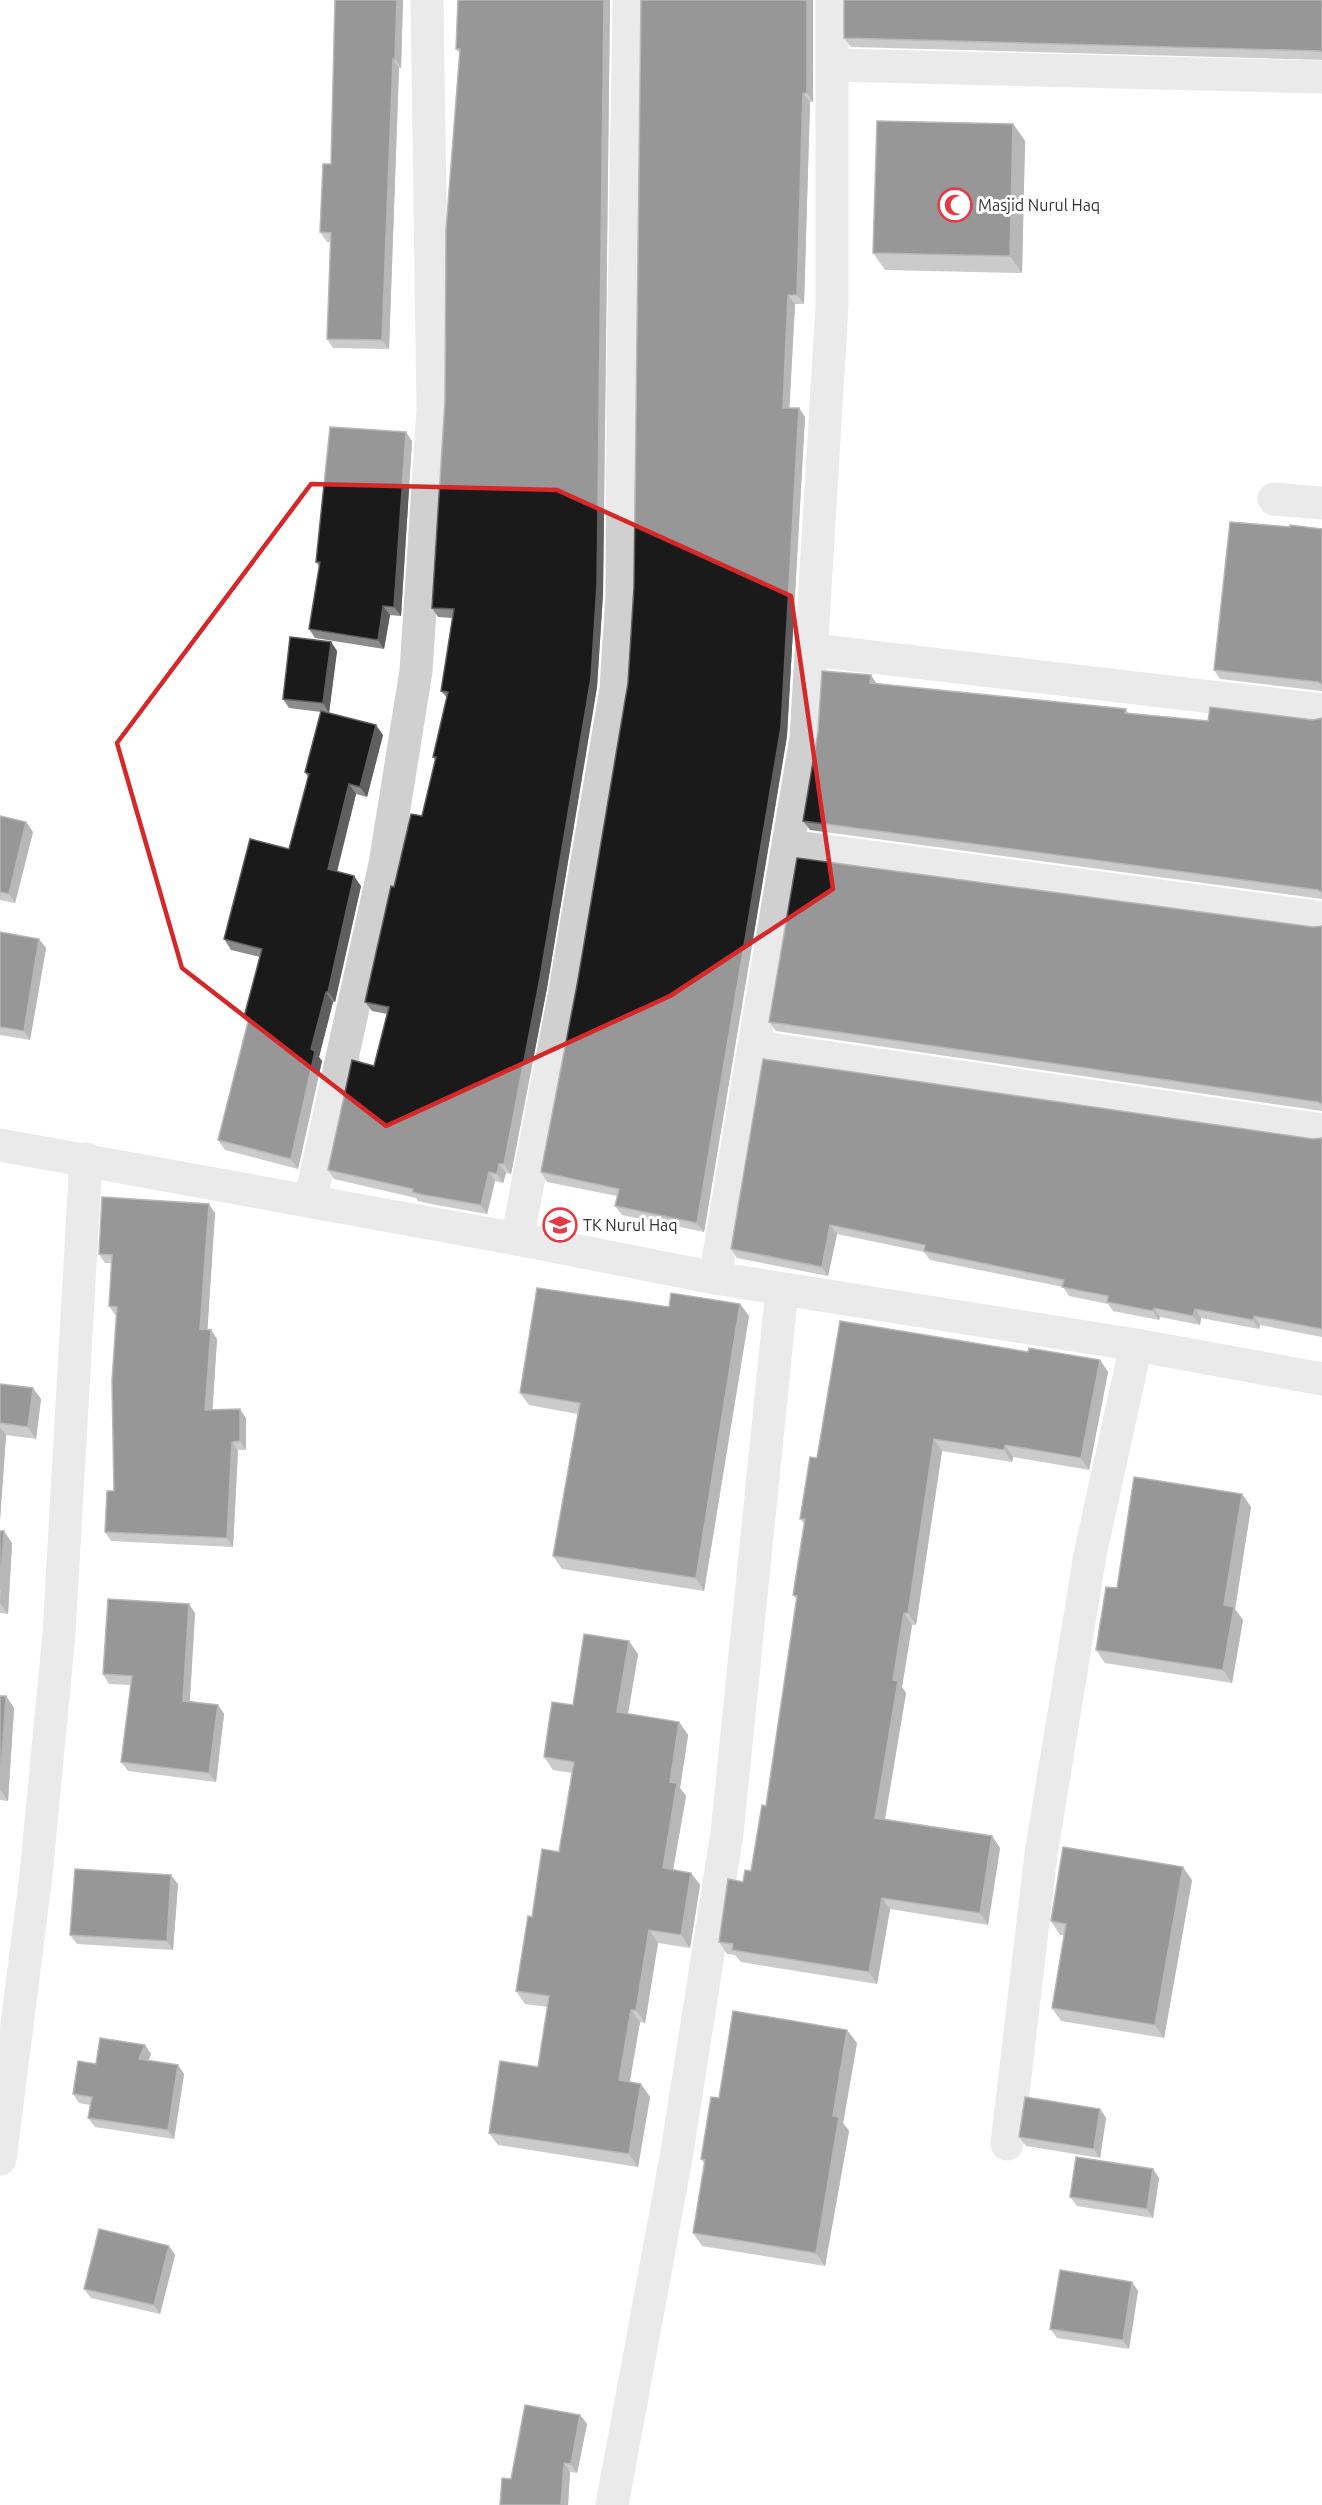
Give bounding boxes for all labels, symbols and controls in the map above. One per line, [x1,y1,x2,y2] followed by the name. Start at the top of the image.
[937,187,973,223] mosque icon: Masjid Nurul Haq
[978,196,1100,214] place label: Masjid Nurul Haq
[542,1207,578,1243] school or university icon: TK Nurul Haq
[583,1216,678,1234] place label: TK Nurul Haq

